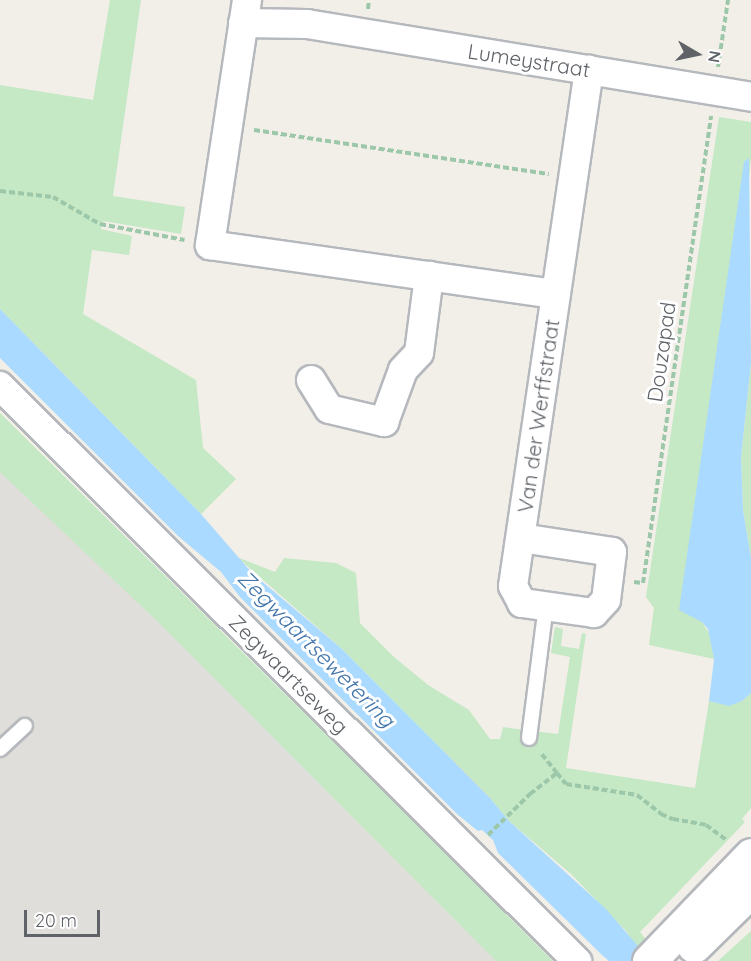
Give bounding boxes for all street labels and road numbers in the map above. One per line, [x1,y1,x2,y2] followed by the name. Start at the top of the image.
[466,38,592,82] street label: Lumeystraat
[642,300,680,404] street label: Douzapad
[512,318,564,514] street label: Van der Werffstraat
[224,609,354,739] street label: Zegwaartseweg

